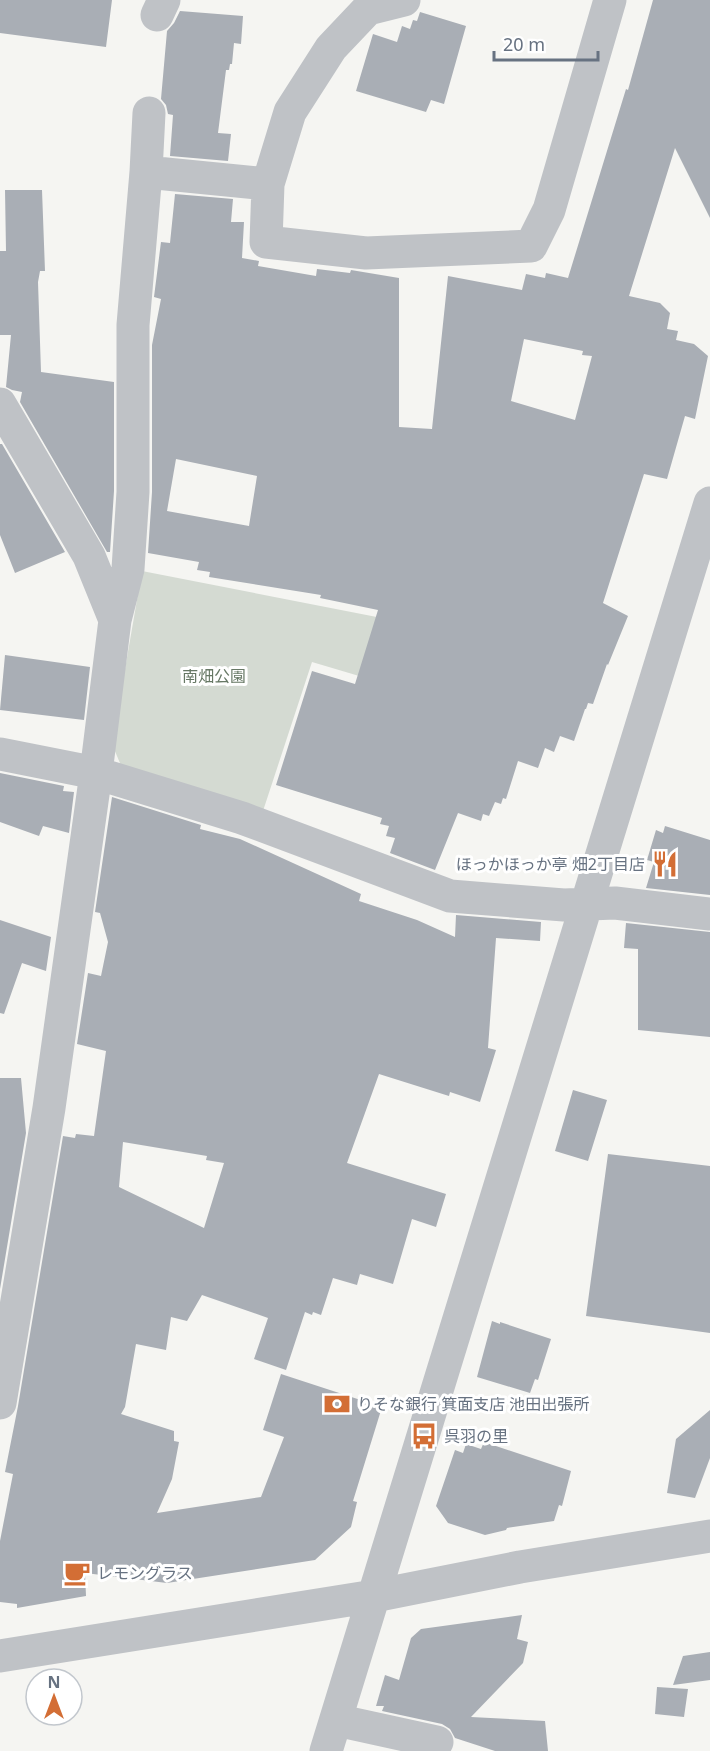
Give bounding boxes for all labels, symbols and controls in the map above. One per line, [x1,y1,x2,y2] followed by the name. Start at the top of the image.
[494,24,598,62] scale bar
[503,32,545,56] text: 20 m
[182,665,246,687] park label: 南畑公園
[650,849,680,879] restaurant icon: ほっかほっか亭 畑2丁目店
[456,853,645,875] place label: ほっかほっか亭 畑2丁目店
[322,1389,352,1419] bank icon: りそな銀行 箕面支店 池田出張所
[357,1393,589,1415] place label: りそな銀行 箕面支店 池田出張所
[409,1421,439,1451] bus stop icon: 呉羽の里
[444,1425,508,1447] place label: 呉羽の里
[62,1558,92,1588] cafe icon: レモングラス
[97,1562,193,1584] place label: レモングラス
[24,1667,84,1727] north arrow
[47,1671,61,1693] text: N

